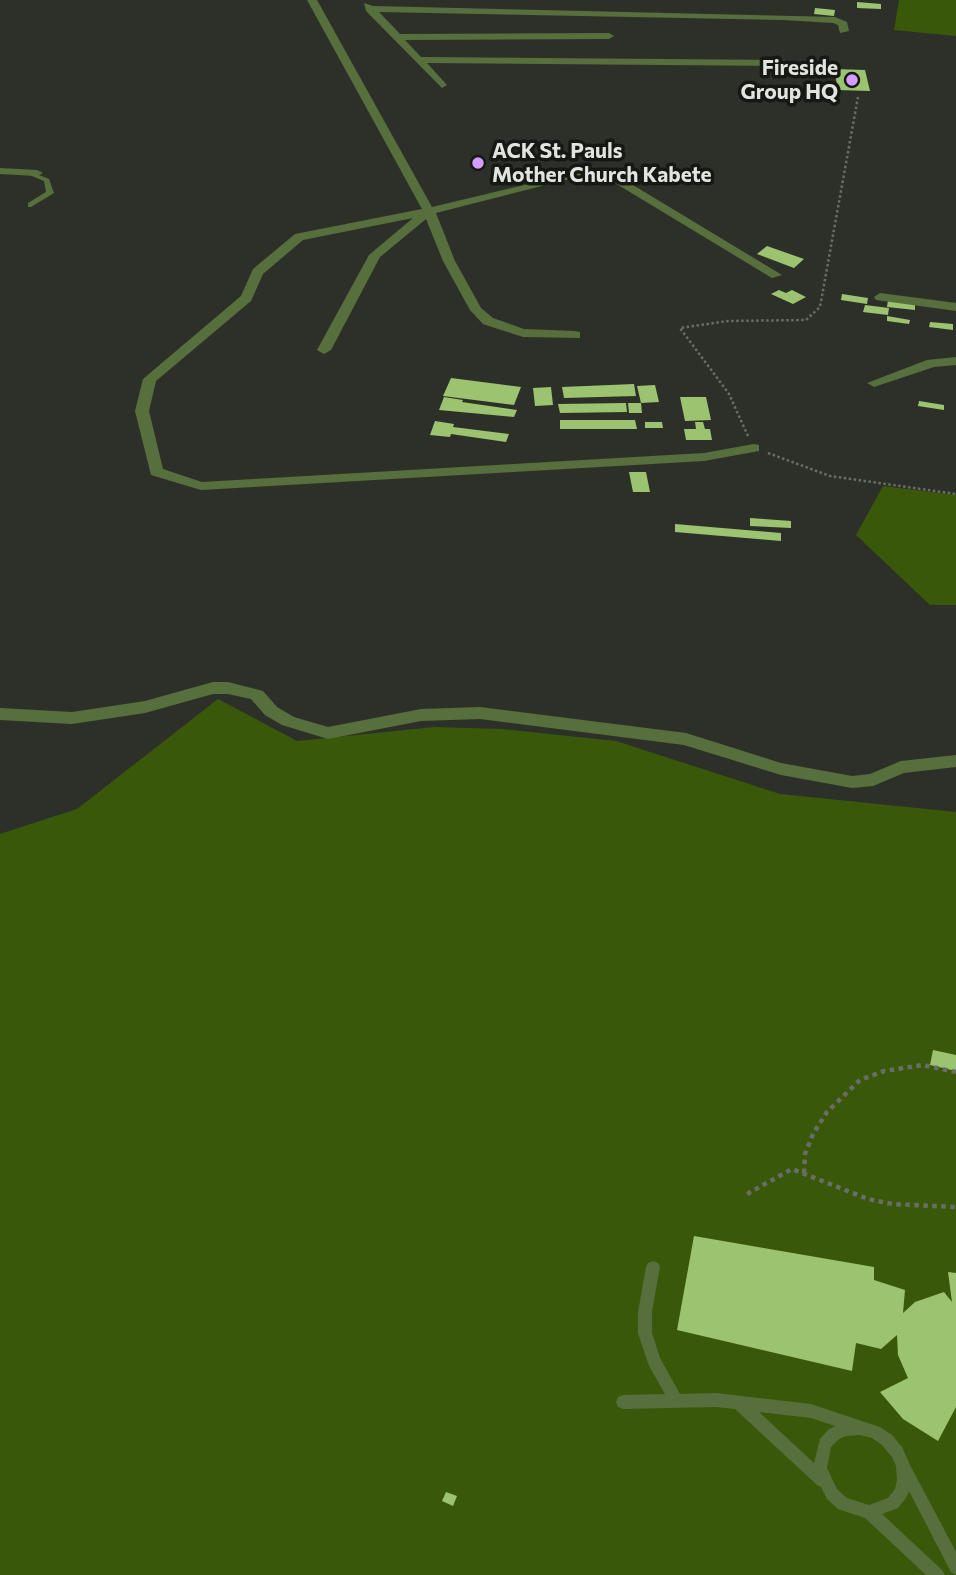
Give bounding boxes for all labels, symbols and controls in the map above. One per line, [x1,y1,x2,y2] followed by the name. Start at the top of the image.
[741,55,838,105] place label: Fireside Group HQ
[844,72,860,88] marker: Fireside Group HQ
[492,138,712,188] place label: ACK St. Pauls Mother Church Kabete
[470,155,486,171] marker: ACK St. Pauls Mother Church Kabete

